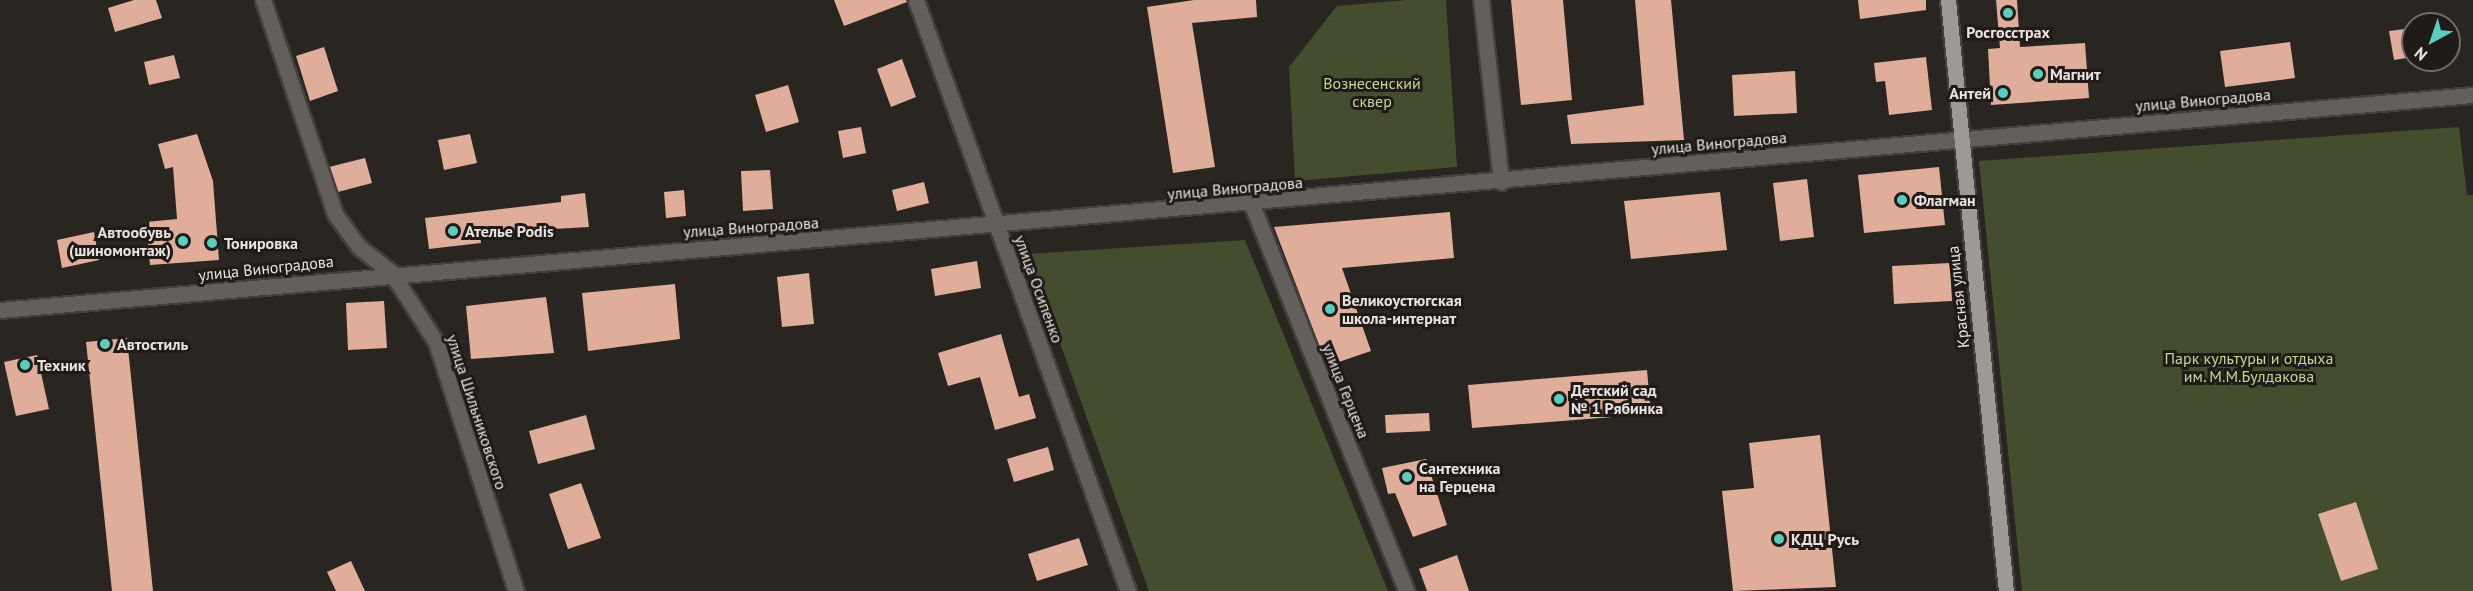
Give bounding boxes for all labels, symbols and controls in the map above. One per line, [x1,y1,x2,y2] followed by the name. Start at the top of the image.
[2001,6,2015,20] marker: Росгосстрах
[2401,12,2461,72] north arrow
[1966,22,2050,42] place label: Росгосстрах
[2410,43,2431,65] text: N
[2050,64,2101,84] place label: Магнит
[2031,67,2045,81] marker: Магнит
[1323,73,1421,111] park label: Вознесенский сквер
[1949,83,1991,103] place label: Антей
[2134,85,2272,115] street label: улица Виноградова
[1996,86,2010,100] marker: Антей
[1650,128,1788,158] street label: улица Виноградова
[1166,173,1304,203] street label: улица Виноградова
[1914,190,1976,210] place label: Флагман
[1895,193,1909,207] marker: Флагман
[683,213,819,241] street label: улица Виноградова
[465,221,554,241] place label: Ателье Podis
[69,222,171,260] place label: Автообувь (шиномонтаж)
[446,224,460,238] marker: Ателье Podis
[1011,232,1067,346] street label: улица Осипенко
[224,233,298,253] place label: Тонировка
[176,234,190,248] marker: Автообувь (шиномонтаж)
[205,236,219,250] marker: Тонировка
[1943,245,1973,349] street label: Красная улица
[197,251,335,285] street label: улица Виноградова
[1342,290,1462,328] place label: Великоустюгская школа-интернат
[1323,302,1337,316] marker: Великоустюгская школа-интернат
[443,332,511,492] street label: улица Шильниковского
[117,334,188,354] place label: Автостиль
[98,337,112,351] marker: Автостиль
[1318,341,1374,441] street label: улица Герцена
[2165,348,2333,386] park label: Парк культуры и отдыха им. М.М.Булдакова
[37,355,86,375] place label: Техник
[18,358,32,372] marker: Техник
[1571,380,1663,418] place label: Детский сад № 1 Рябинка
[1552,392,1566,406] marker: Детский сад № 1 Рябинка
[1419,458,1500,496] place label: Сантехника на Герцена
[1400,470,1414,484] marker: Сантехника на Герцена
[1791,529,1859,549] place label: КДЦ Русь
[1772,532,1786,546] marker: КДЦ Русь

